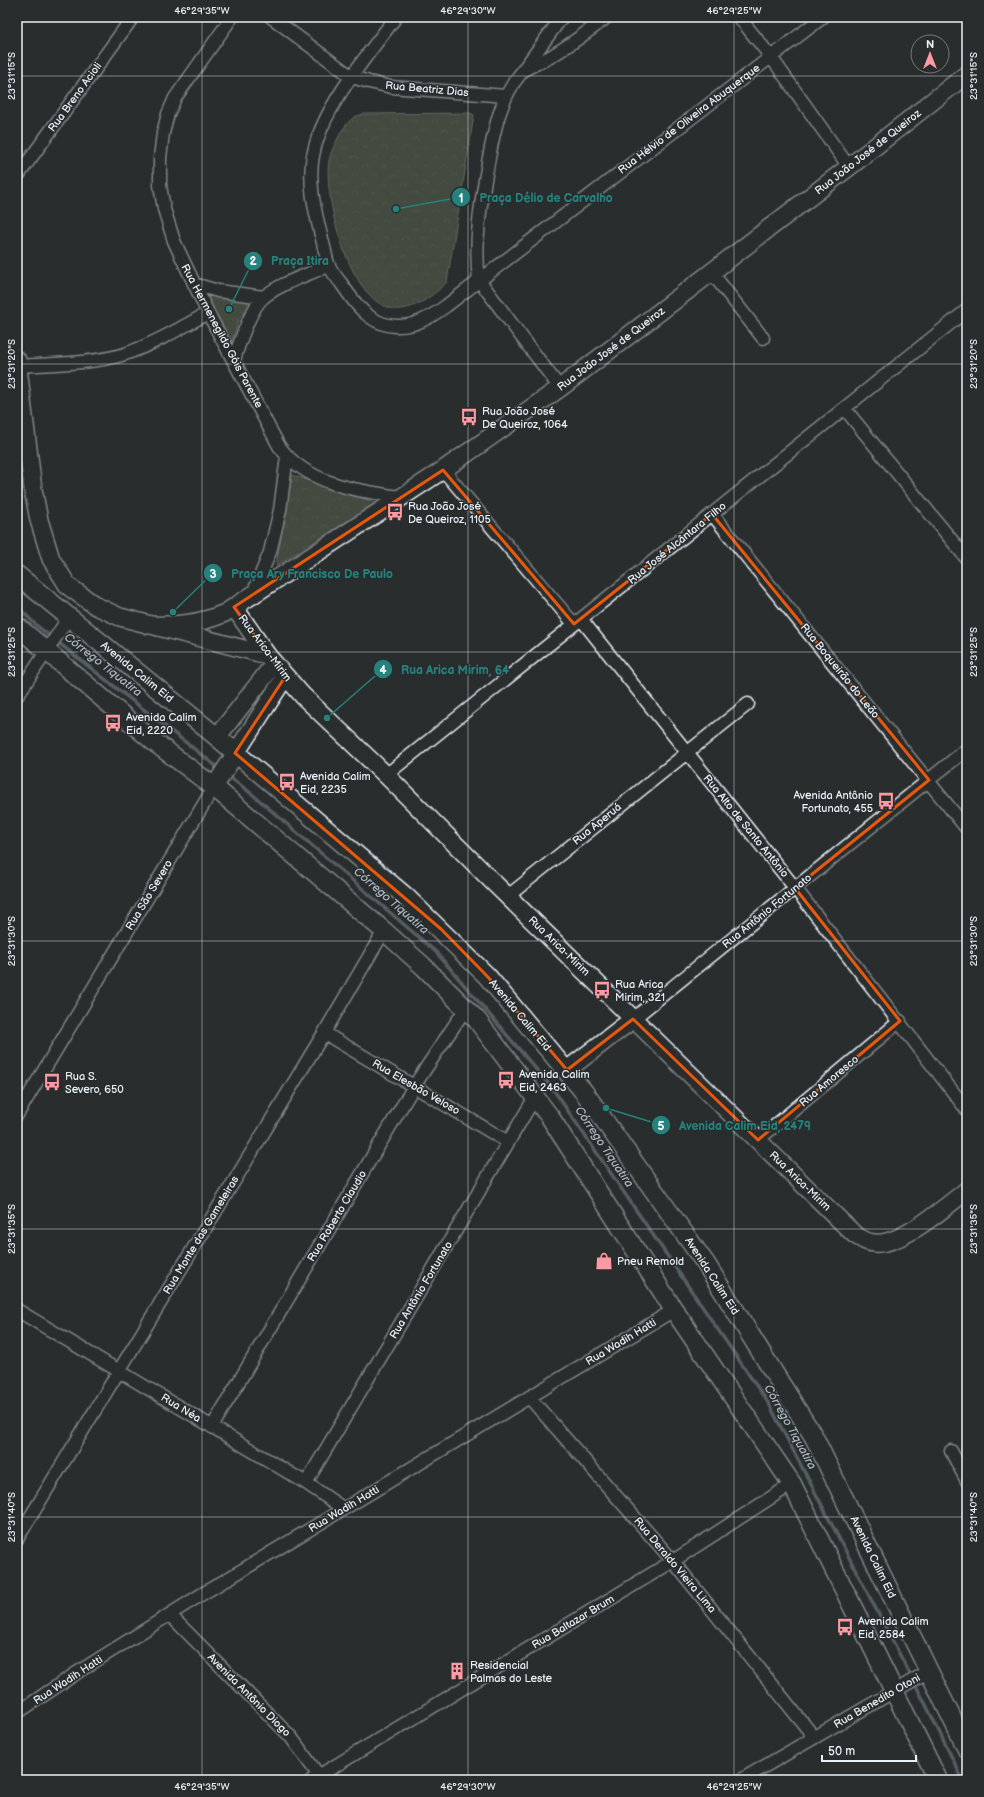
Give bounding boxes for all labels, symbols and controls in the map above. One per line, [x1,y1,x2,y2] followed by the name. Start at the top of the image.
[174,5,230,17] text: 46°29'35"W
[440,5,496,17] text: 46°29'30"W
[706,5,762,17] text: 46°29'25"W
[910,34,950,74] north arrow
[926,38,934,51] text: N
[6,52,18,100] text: 23°31'15"S
[968,52,980,100] text: 23°31'15"S
[45,60,105,134] street label: Rua Breno Acioli
[616,61,763,177] street label: Rua Hélvio de Oliveira Abuquerque
[385,79,470,99] street label: Rua Beatriz Dias
[812,106,924,197] street label: Rua João José de Queiroz
[451,185,620,209] callout: Praça Délio de Carvalho
[458,191,464,206] text: 1
[479,191,613,206] text: Praça Délio de Carvalho
[243,249,337,273] callout: Praça Itira
[249,254,257,269] text: 2
[271,254,329,269] text: Praça Itira
[178,262,266,411] street label: Rua Hermenegildo Góis Parente
[555,304,668,394] street label: Rua João José de Queiroz
[6,339,18,389] text: 23°31'20"S
[968,339,980,389] text: 23°31'20"S
[482,405,568,431] place label: Rua João José De Queiroz, 1064
[459,407,479,427] bus stop icon: Rua João José De Queiroz, 1064
[625,499,729,587] street label: Rua José Alcântara Filho
[408,500,491,526] place label: Rua João José De Queiroz, 1105
[385,502,405,522] bus stop icon: Rua João José De Queiroz, 1105
[203,561,401,585] callout: Praça Ary Francisco De Paulo
[209,567,217,582] text: 3
[231,567,393,582] text: Praça Ary Francisco De Paulo
[236,612,294,684] street label: Rua Arica-Mirim
[798,621,882,721] street label: Rua Boqueirão do Leão
[6,627,18,677] text: 23°31'25"S
[968,627,980,677] text: 23°31'25"S
[61,630,145,700] water label: Córrego Tiquatira
[98,639,176,705] street label: Avenida Calim Eid
[373,657,517,681] callout: Rua Arica Mirim, 64
[379,663,387,678] text: 4
[401,663,509,678] text: Rua Arica Mirim, 64
[126,711,197,737] place label: Avenida Calim Eid, 2220
[103,713,123,733] bus stop icon: Avenida Calim Eid, 2220
[300,770,371,796] place label: Avenida Calim Eid, 2235
[277,772,297,792] bus stop icon: Avenida Calim Eid, 2235
[700,772,792,880] street label: Rua Alto de Santo Antônio
[793,789,873,815] place label: Avenida Antônio Fortunato, 455
[876,791,896,811] bus stop icon: Avenida Antônio Fortunato, 455
[570,800,624,848] street label: Rua Aperuá
[123,857,175,933] street label: Rua São Severo
[350,864,432,938] water label: Córrego Tiquatira
[720,871,814,951] street label: Rua Antônio Fortunato
[526,913,592,979] street label: Rua Arica-Mirim
[6,916,18,966] text: 23°31'30"S
[968,916,980,966] text: 23°31'30"S
[486,976,554,1054] street label: Avenida Calim Eid
[615,978,665,1004] place label: Rua Arica Mirim, 321
[592,980,612,1000] bus stop icon: Rua Arica Mirim, 321
[797,1053,861,1109] street label: Rua Amoresco
[370,1057,462,1117] street label: Rua Elesbão Veloso
[519,1068,590,1094] place label: Avenida Calim Eid, 2463
[65,1070,124,1096] place label: Rua S. Severo, 650
[496,1070,516,1090] bus stop icon: Avenida Calim Eid, 2463
[42,1072,62,1092] bus stop icon: Rua S. Severo, 650
[571,1104,637,1191] water label: Córrego Tiquatira
[651,1113,819,1137] callout: Avenida Calim Eid, 2479
[658,1119,665,1134] text: 5
[678,1119,811,1134] text: Avenida Calim Eid, 2479
[767,1148,833,1214] street label: Rua Arica-Mirim
[305,1168,369,1264] street label: Rua Roberto Claudio
[161,1173,242,1296] street label: Rua Monte das Gameleiras
[6,1204,18,1254] text: 23°31'35"S
[968,1204,980,1254] text: 23°31'35"S
[682,1235,742,1317] street label: Avenida Calim Eid
[387,1239,455,1341] street label: Rua Antônio Fortunato
[594,1251,614,1271] shop icon: Pneu Remold
[617,1255,684,1268] place label: Pneu Remold
[583,1316,659,1368] street label: Rua Wadih Hatti
[760,1382,820,1472] water label: Córrego Tiquatira
[159,1391,203,1425] street label: Rua Néa
[306,1483,382,1535] street label: Rua Wadih Hatti
[6,1492,18,1542] text: 23°31'40"S
[968,1492,980,1542] text: 23°31'40"S
[848,1514,898,1600] street label: Avenida Calim Eid
[631,1515,719,1615] street label: Rua Deraldo Vieira Lima
[530,1592,616,1652] street label: Rua Baltazar Brum
[858,1615,929,1641] place label: Avenida Calim Eid, 2584
[835,1617,855,1637] bus stop icon: Avenida Calim Eid, 2584
[205,1651,293,1739] street label: Avenida Antônio Diogo
[31,1653,105,1707] street label: Rua Wadih Hatti
[470,1659,552,1685] place label: Residencial Palmas do Leste
[447,1661,467,1681] building icon: Residencial Palmas do Leste
[832,1671,922,1731] street label: Rua Benedito Otoni
[822,1737,916,1763] scale bar
[828,1744,855,1759] text: 50 m
[174,1781,230,1793] text: 46°29'35"W
[440,1781,496,1793] text: 46°29'30"W
[706,1781,762,1793] text: 46°29'25"W

